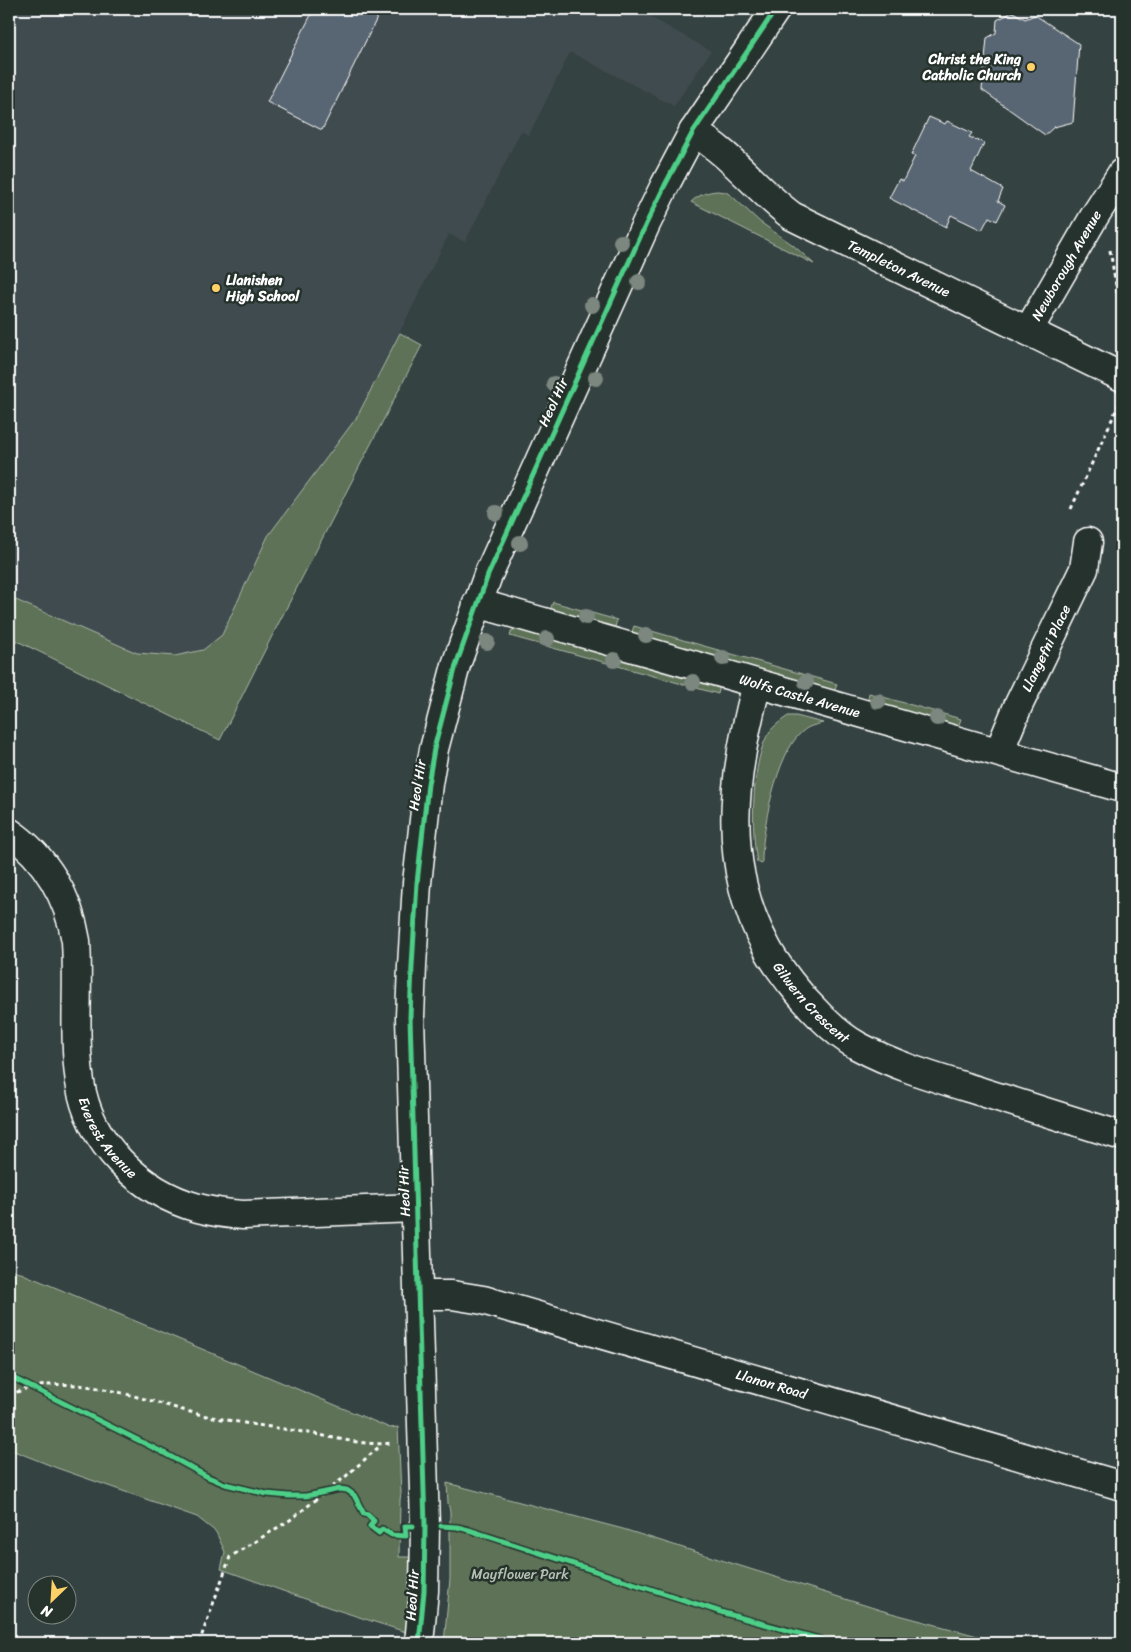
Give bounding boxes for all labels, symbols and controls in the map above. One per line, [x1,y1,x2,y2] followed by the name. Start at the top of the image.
[922,47,1022,88] place label: Christ the King Catholic Church
[1025,61,1037,73] marker: Christ the King Catholic Church
[1024,205,1109,326] street label: Newborough Avenue
[843,233,955,304] street label: Templeton Avenue
[225,268,300,309] place label: Llanishen High School
[210,282,222,294] marker: Llanishen High School
[531,373,576,431] street label: Heol Hir
[1015,600,1078,696] street label: Llangefni Place
[736,667,864,725] street label: Wolfs Castle Avenue
[401,757,434,812] street label: Heol Hir
[766,957,856,1051] street label: Gilwern Crescent
[71,1094,143,1185] street label: Everest Avenue
[391,1164,418,1217] street label: Heol Hir
[733,1362,812,1407] street label: Llanon Road
[471,1562,569,1587] park label: Mayflower Park
[398,1567,427,1622] street label: Heol Hir
[28,1574,78,1624] north arrow
[37,1598,57,1625] text: N

